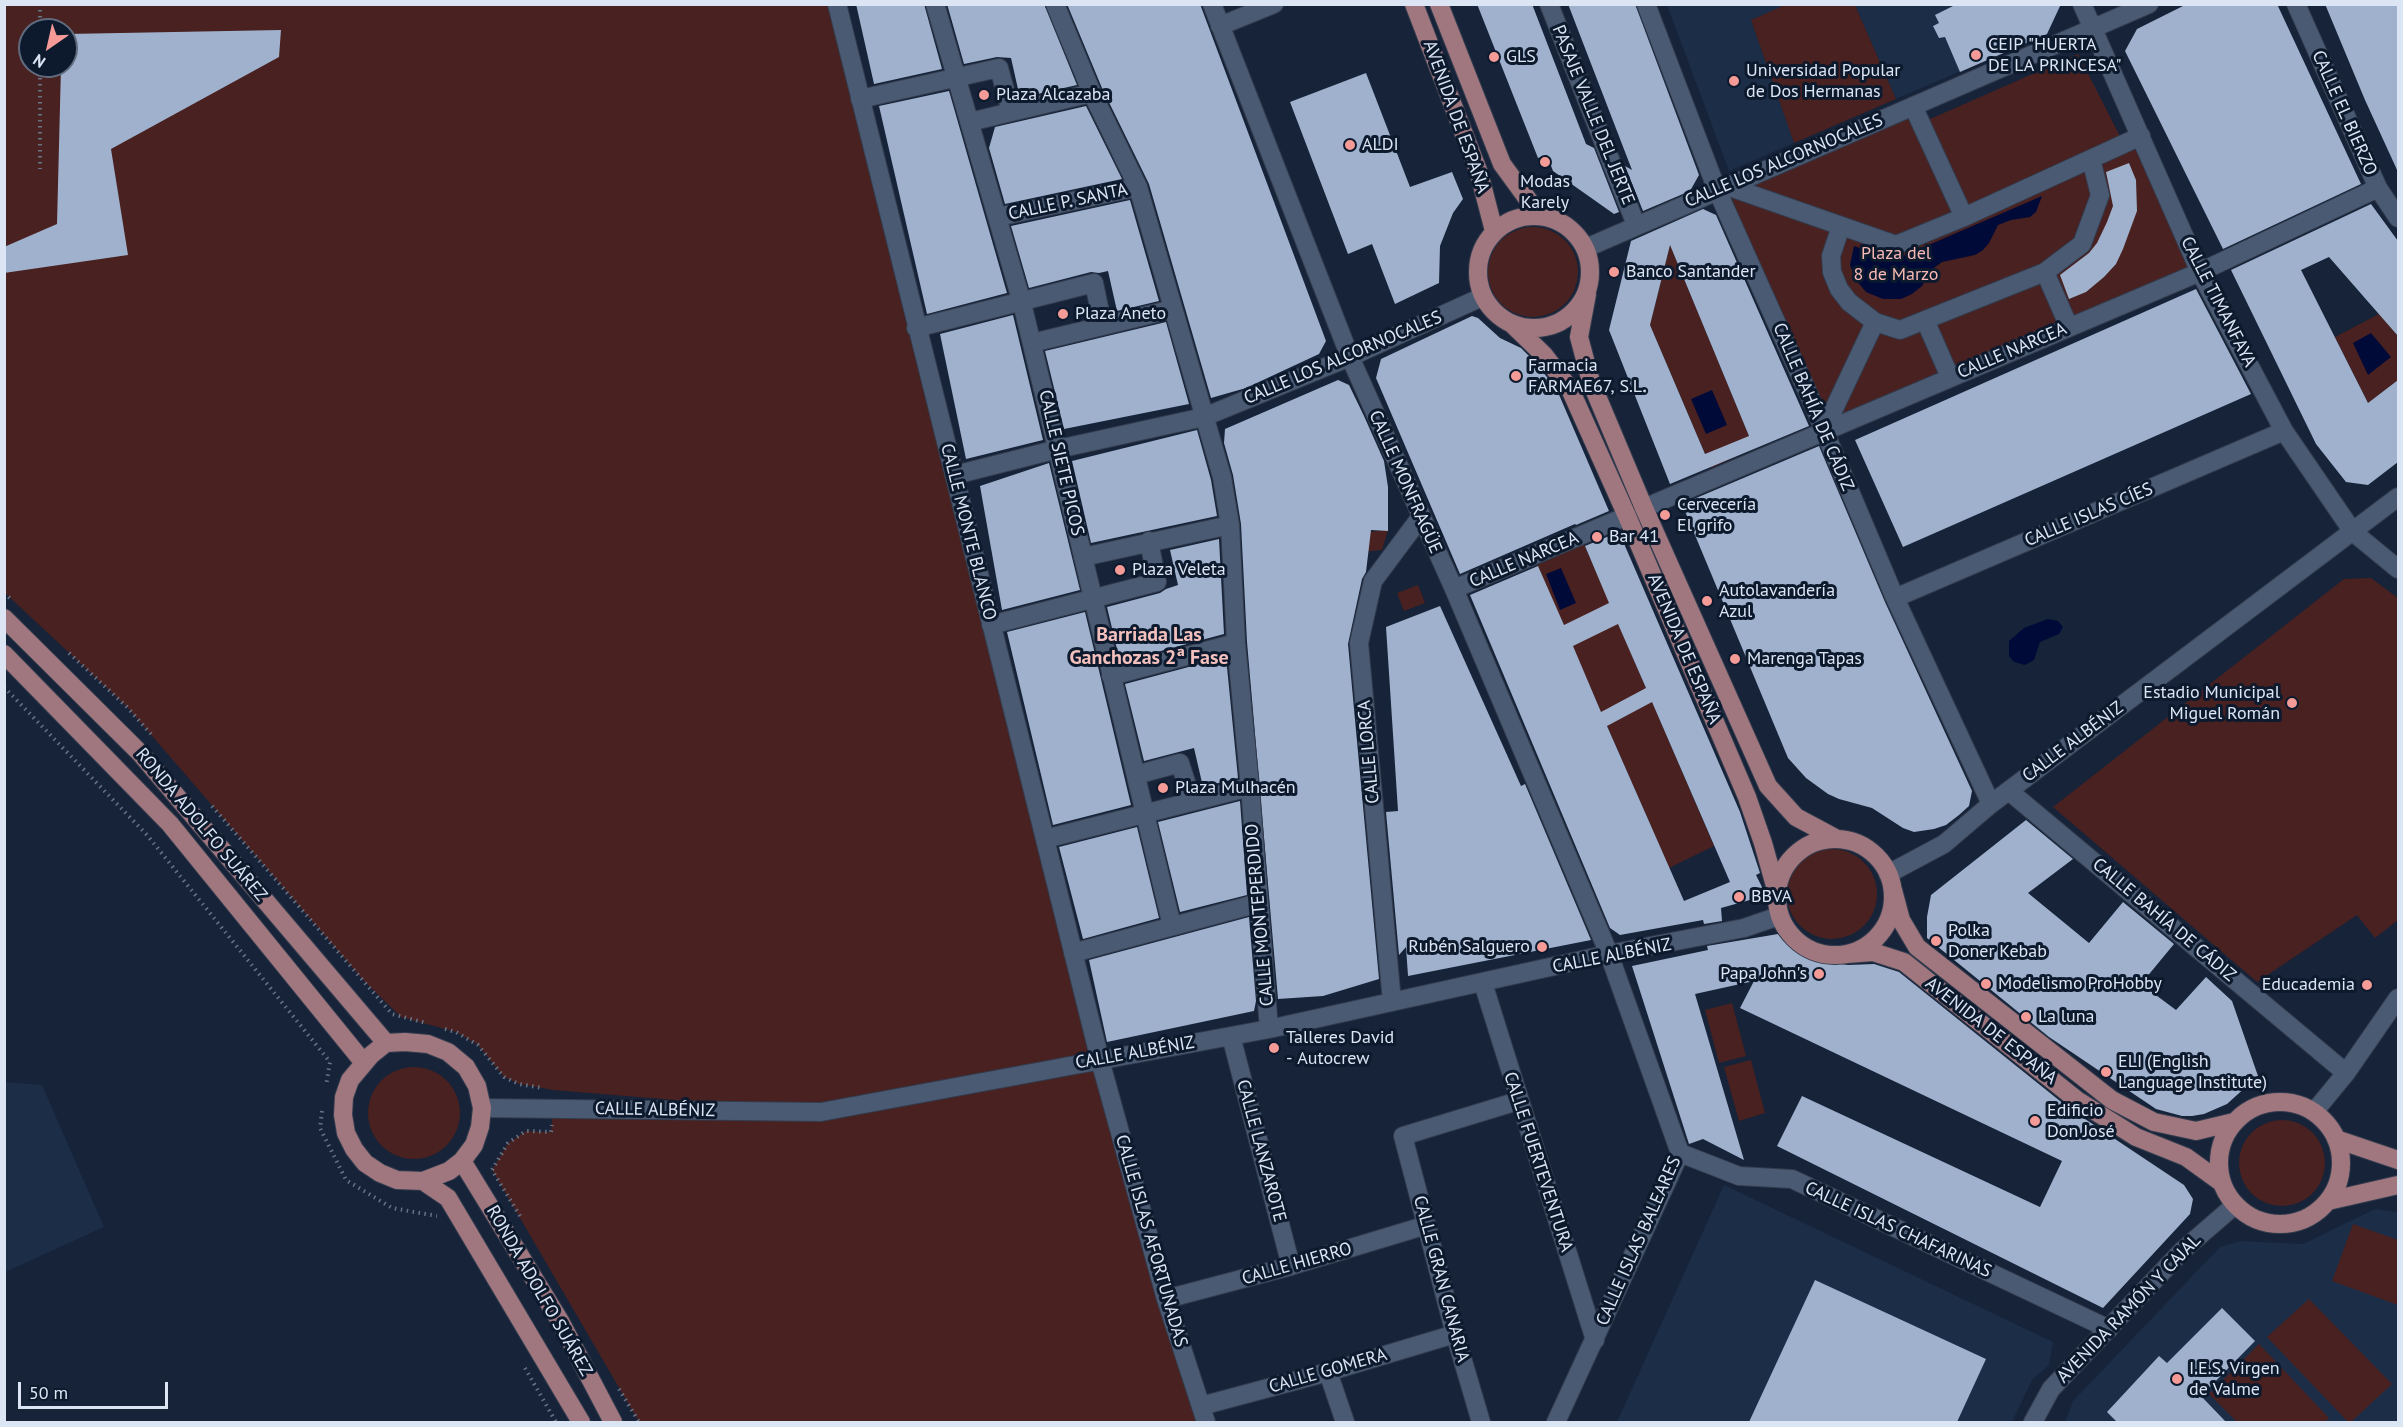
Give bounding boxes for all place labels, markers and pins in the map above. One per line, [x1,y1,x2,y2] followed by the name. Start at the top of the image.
[1988,34,2122,76] place label: CEIP "HUERTA DE LA PRINCESA"
[1506,46,1536,68] place label: GLS
[1969,48,1983,62] marker: CEIP "HUERTA DE LA PRINCESA"
[1487,50,1501,64] marker: GLS
[1746,60,1900,103] place label: Universidad Popular de Dos Hermanas
[1727,74,1741,88] marker: Universidad Popular de Dos Hermanas
[996,84,1110,106] place label: Plaza Alcazaba
[977,88,991,102] marker: Plaza Alcazaba
[1362,134,1399,156] place label: ALDI
[1343,138,1357,152] marker: ALDI
[1538,155,1552,169] marker: Modas Karely
[1520,171,1570,213] place label: Modas Karely
[1626,261,1756,283] place label: Banco Santander
[1607,265,1621,279] marker: Banco Santander
[1075,303,1166,325] place label: Plaza Aneto
[1056,307,1070,321] marker: Plaza Aneto
[1528,355,1646,398] place label: Farmacia FARMAE67, S.L.
[1509,369,1523,383] marker: Farmacia FARMAE67, S.L.
[1677,494,1756,536] place label: Cervecería El grifo
[1658,508,1672,522] marker: Cervecería El grifo
[1609,526,1659,548] place label: Bar 41
[1590,530,1604,544] marker: Bar 41
[1132,559,1226,581] place label: Plaza Veleta
[1113,563,1127,577] marker: Plaza Veleta
[1719,580,1835,622] place label: Autolavandería Azul
[1700,594,1714,608] marker: Autolavandería Azul
[1747,648,1862,670] place label: Marenga Tapas
[1728,652,1742,666] marker: Marenga Tapas
[2143,682,2280,724] place label: Estadio Municipal Miguel Román
[2285,696,2299,710] marker: Estadio Municipal Miguel Román
[1175,777,1296,799] place label: Plaza Mulhacén
[1156,781,1170,795] marker: Plaza Mulhacén
[1751,886,1792,908] place label: BBVA
[1732,890,1746,904] marker: BBVA
[1948,920,2047,962] place label: Polka Doner Kebab
[1929,934,1943,948] marker: Polka Doner Kebab
[1408,936,1530,958] place label: Rubén Salguero
[1535,940,1549,954] marker: Rubén Salguero
[1720,963,1807,985] place label: Papa John's
[1812,967,1826,981] marker: Papa John's
[1998,973,2162,995] place label: Modelismo ProHobby
[2262,974,2355,996] place label: Educademia
[1979,977,1993,991] marker: Modelismo ProHobby
[2360,978,2374,992] marker: Educademia
[2038,1006,2094,1028] place label: La luna
[2019,1010,2033,1024] marker: La luna
[1286,1027,1394,1070] place label: Talleres David - Autocrew
[1267,1041,1281,1055] marker: Talleres David - Autocrew
[2118,1051,2267,1094] place label: ELI (English Language Institute)
[2099,1065,2113,1079] marker: ELI (English Language Institute)
[2047,1100,2115,1142] place label: Edificio Don José
[2028,1114,2042,1128] marker: Edificio Don José
[2189,1358,2280,1400] place label: I.E.S. Virgen de Valme
[2170,1372,2184,1386] marker: I.E.S. Virgen de Valme

